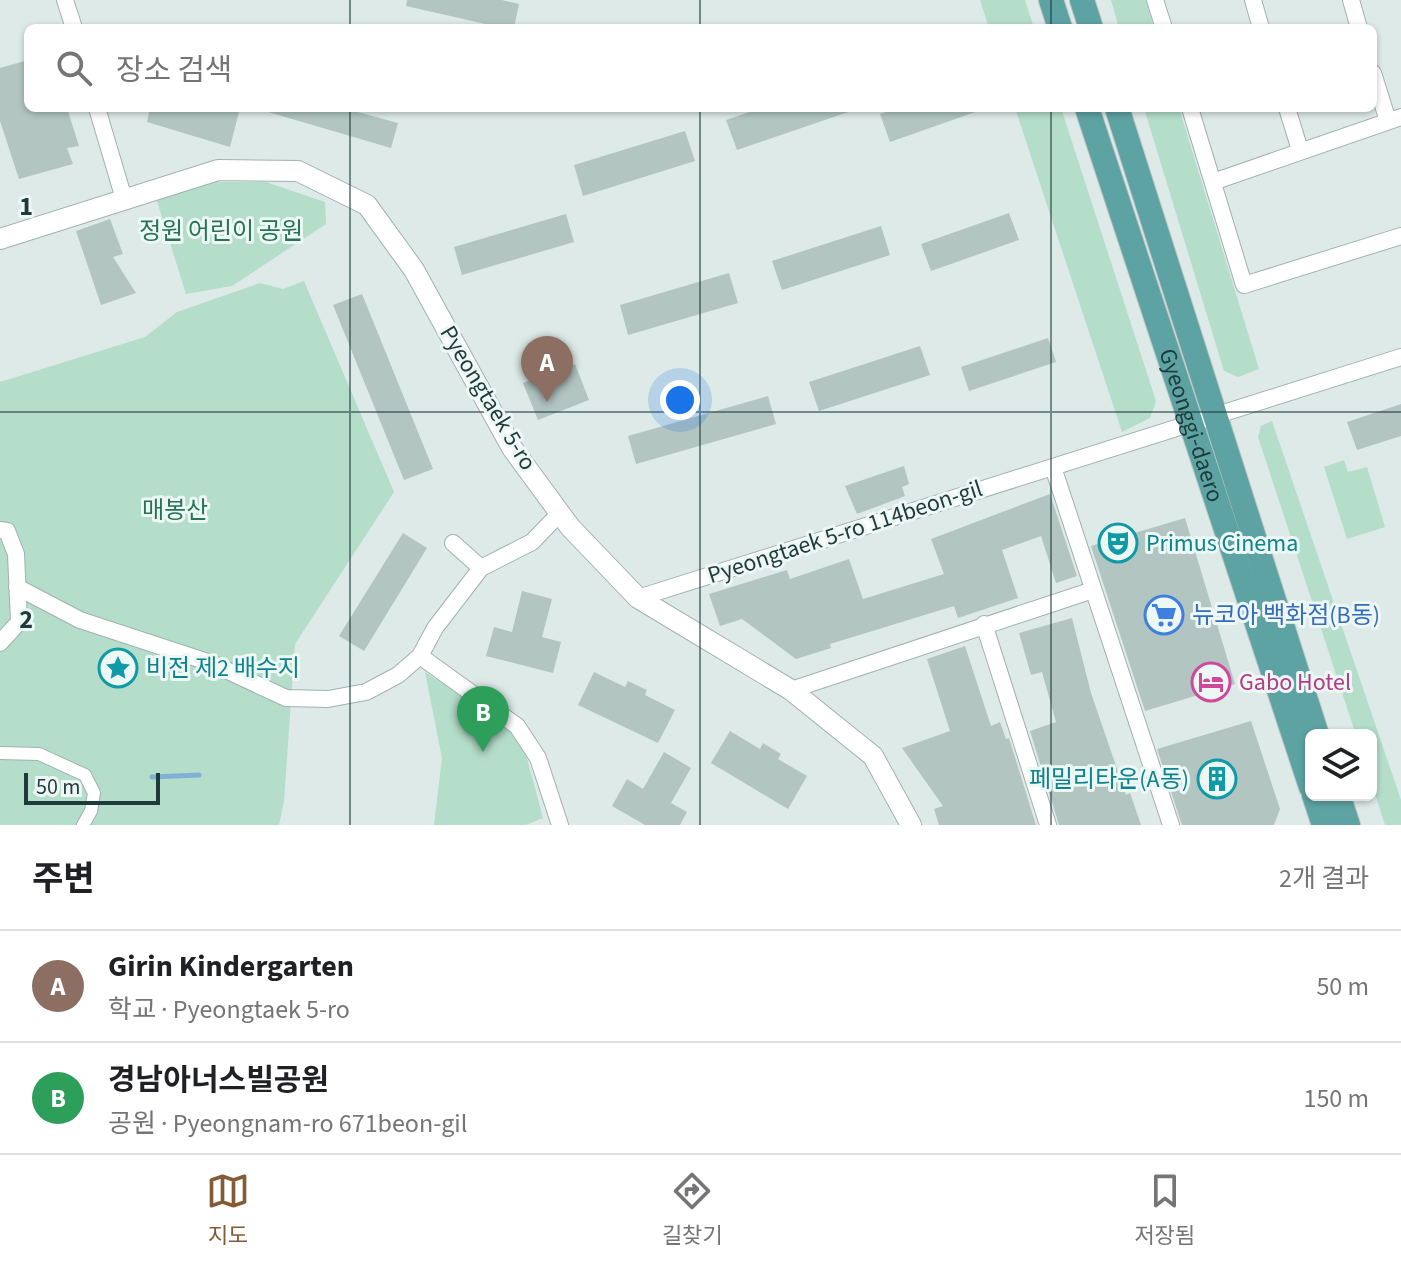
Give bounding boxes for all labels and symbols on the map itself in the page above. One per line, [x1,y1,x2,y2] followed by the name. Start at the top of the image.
[19,188,33,225] text: 1
[139,214,303,249] park label: 정원 어린이 공원
[431,319,545,477] street label: Pyeongtaek 5-ro
[521,336,573,402] pin: A
[1150,344,1233,507] street label: Gyeonggi-daero
[660,380,700,420] your location
[703,471,987,593] street label: Pyeongtaek 5-ro 114beon-gil
[142,493,208,528] park label: 매봉산
[1097,522,1139,564] theatre icon: Primus Cinema
[1146,526,1298,561] place label: Primus Cinema
[1143,594,1185,636] supermarket icon: 뉴코아 백화점(B동)
[1192,598,1380,633] place label: 뉴코아 백화점(B동)
[19,601,33,638] text: 2
[97,647,139,689] place icon: 비전 제2 배수지
[146,651,300,686] place label: 비전 제2 배수지
[1190,661,1232,703] hotel icon: Gabo Hotel
[1239,665,1351,700] place label: Gabo Hotel
[457,686,509,752] pin: B
[1196,758,1238,800] building icon: 페밀리타운(A동)
[1029,762,1189,797] place label: 페밀리타운(A동)
[24,769,160,805] scale bar

